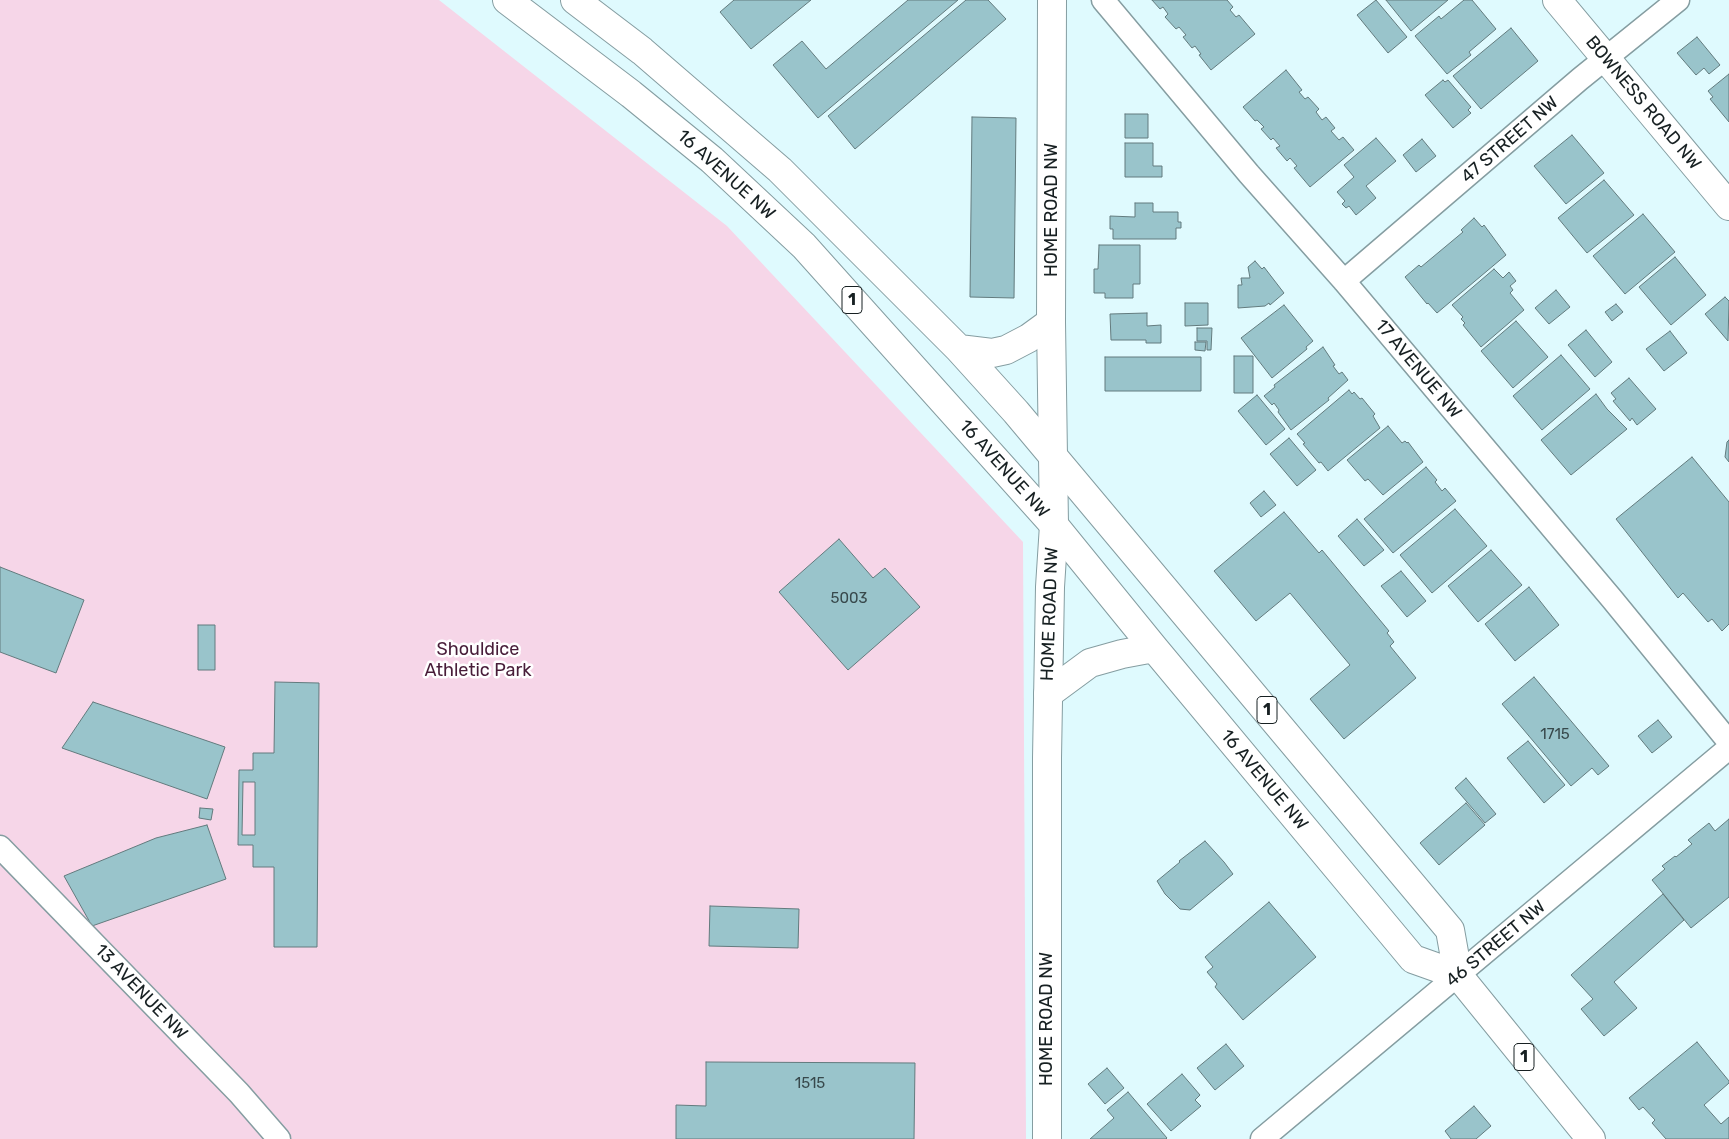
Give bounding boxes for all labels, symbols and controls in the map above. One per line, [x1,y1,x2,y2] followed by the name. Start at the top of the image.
[1581,32,1705,174] street label: BOWNESS ROAD NW
[1457,92,1563,188] street label: 47 STREET NW
[673,125,779,225] street label: 16 AVENUE NW
[1041,143,1063,277] street label: HOME ROAD NW
[842,286,862,314] road number: 1
[1370,315,1466,423] street label: 17 AVENUE NW
[954,416,1054,522] street label: 16 AVENUE NW
[1037,547,1063,681] street label: HOME ROAD NW
[831,590,867,608] house number: 5003
[424,639,532,682] park label: Shouldice Athletic Park
[1257,696,1277,724] road number: 1
[1216,725,1312,835] street label: 16 AVENUE NW
[1540,726,1570,744] house number: 1715
[1442,896,1550,992] street label: 46 STREET NW
[90,940,192,1044] street label: 13 AVENUE NW
[1036,952,1058,1086] street label: HOME ROAD NW
[1514,1044,1534,1070] road number: 1
[795,1075,825,1093] house number: 1515

